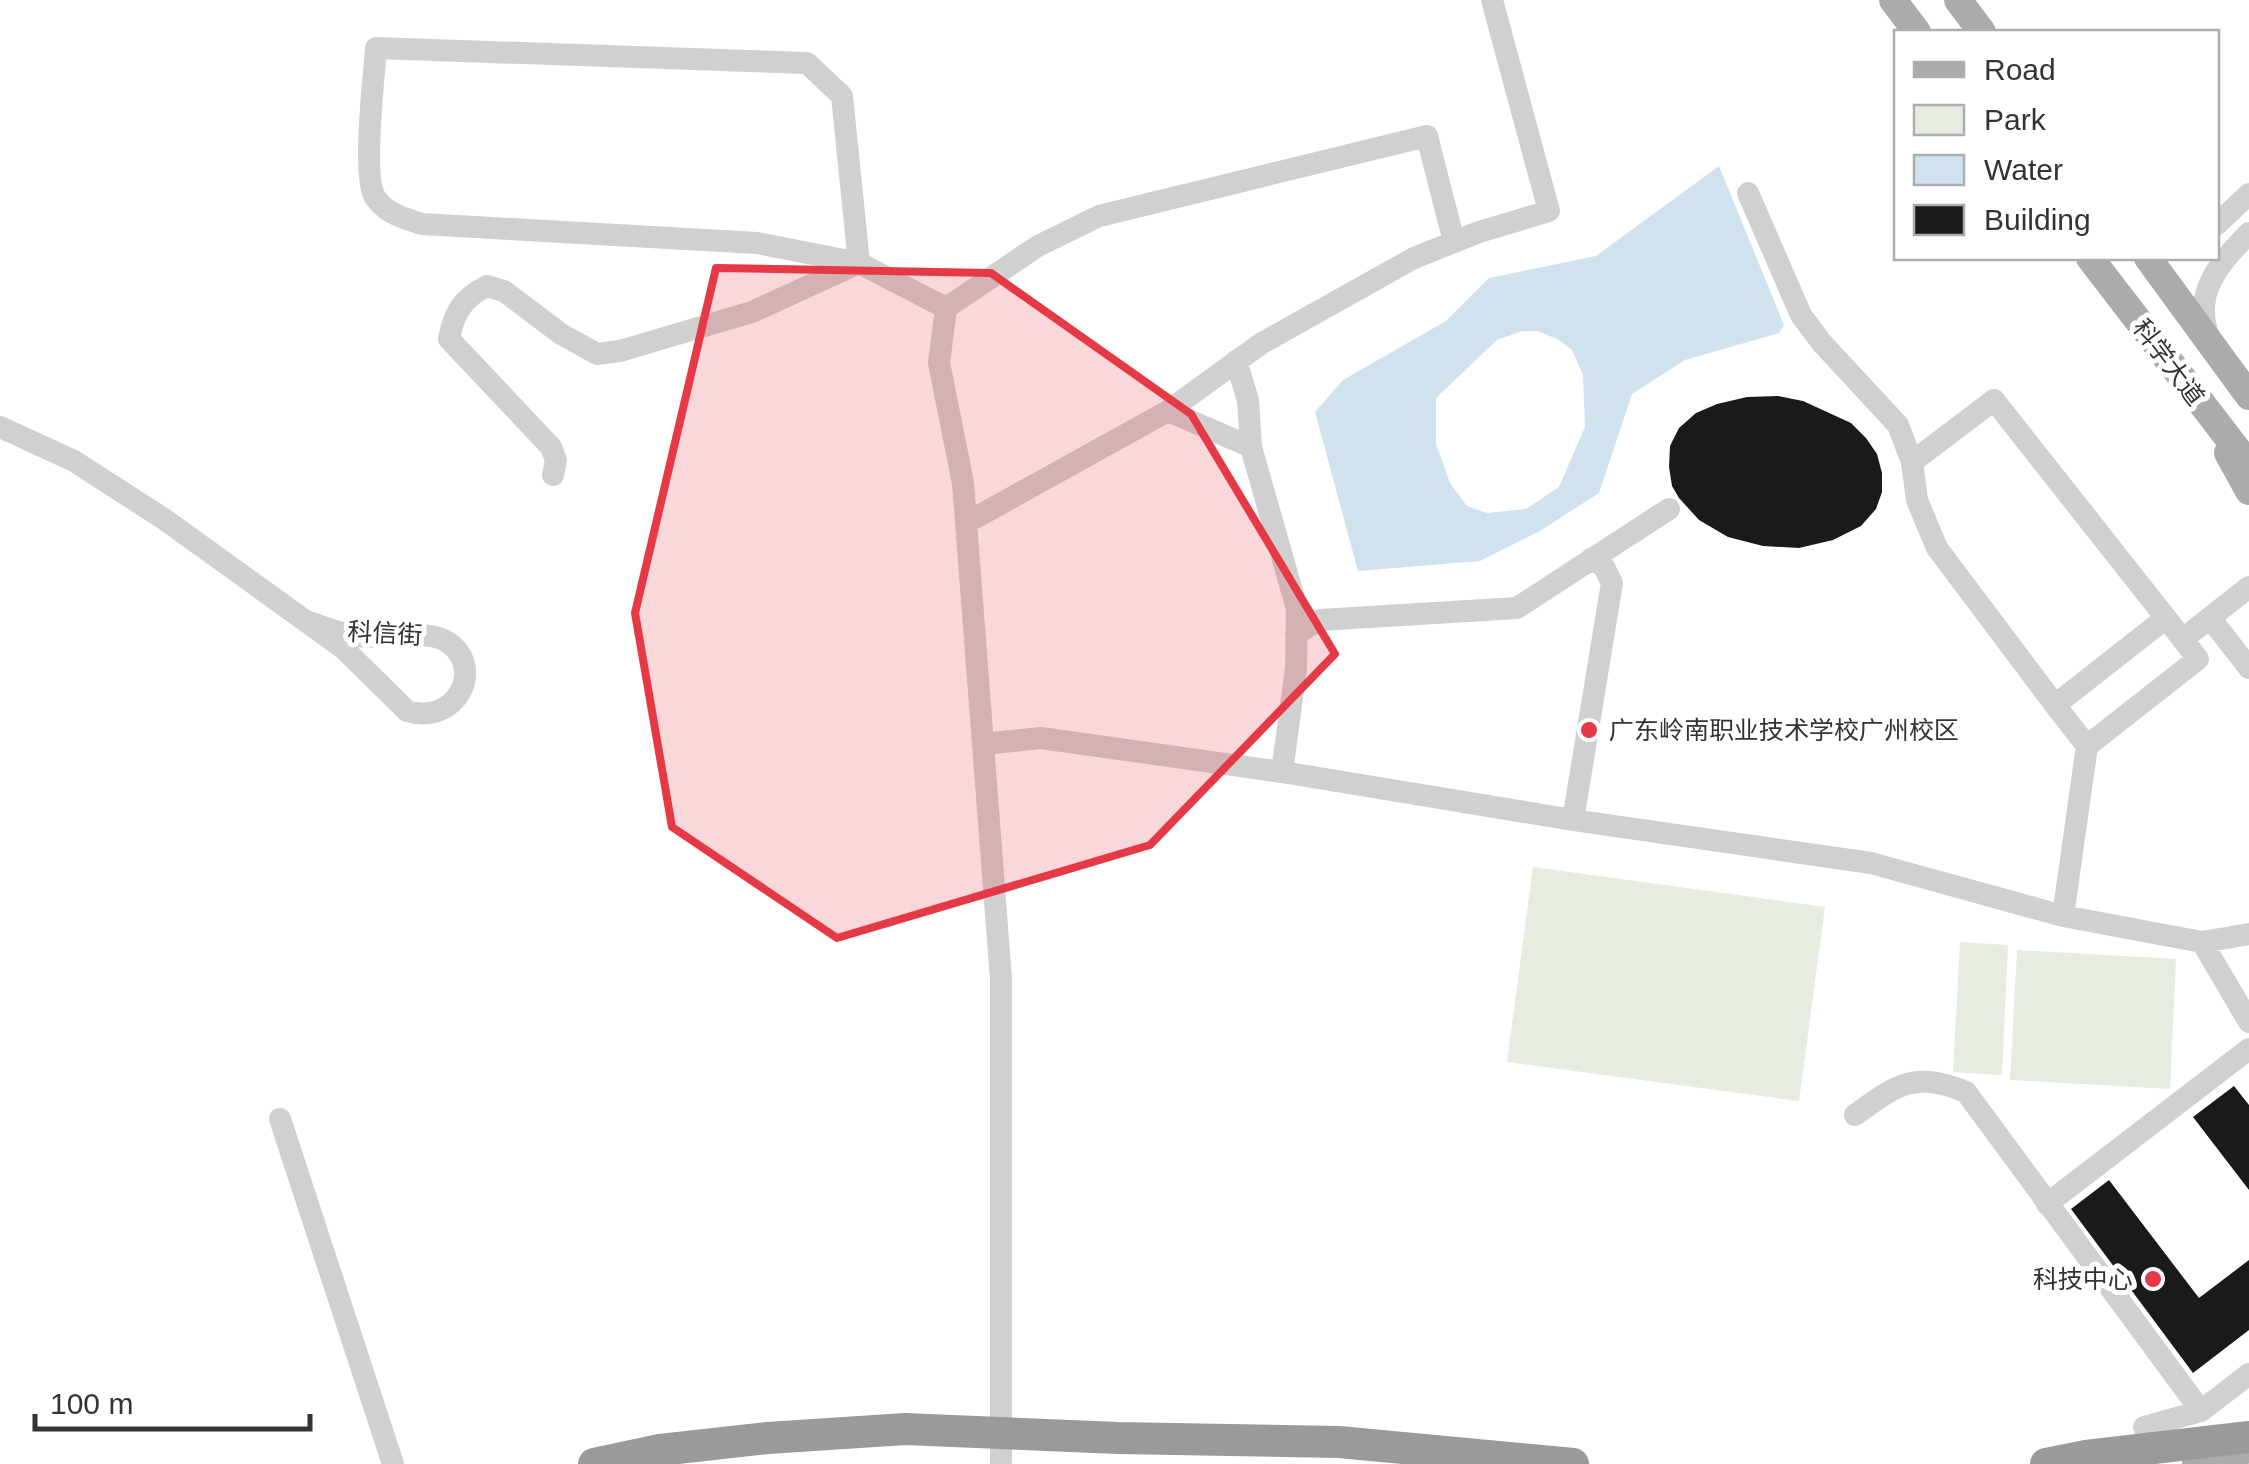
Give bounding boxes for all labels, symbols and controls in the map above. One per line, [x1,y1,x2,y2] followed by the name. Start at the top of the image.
[1894,30,2219,260] legend
[1984,53,2056,86] text: Road
[1984,103,2047,136] text: Park
[1984,153,2063,186] text: Water
[1984,203,2091,236] text: Building
[2128,314,2210,410] street label: 科学大道
[347,617,423,649] street label: 科信街
[1609,716,1959,744] place label: 广东岭南职业技术学校广州校区
[1578,719,1600,741] marker: 广东岭南职业技术学校广州校区
[2033,1265,2133,1293] place label: 科技中心
[2142,1268,2164,1290] marker: 科技中心
[35,1369,310,1431] scale bar
[50,1387,133,1420] text: 100 m

